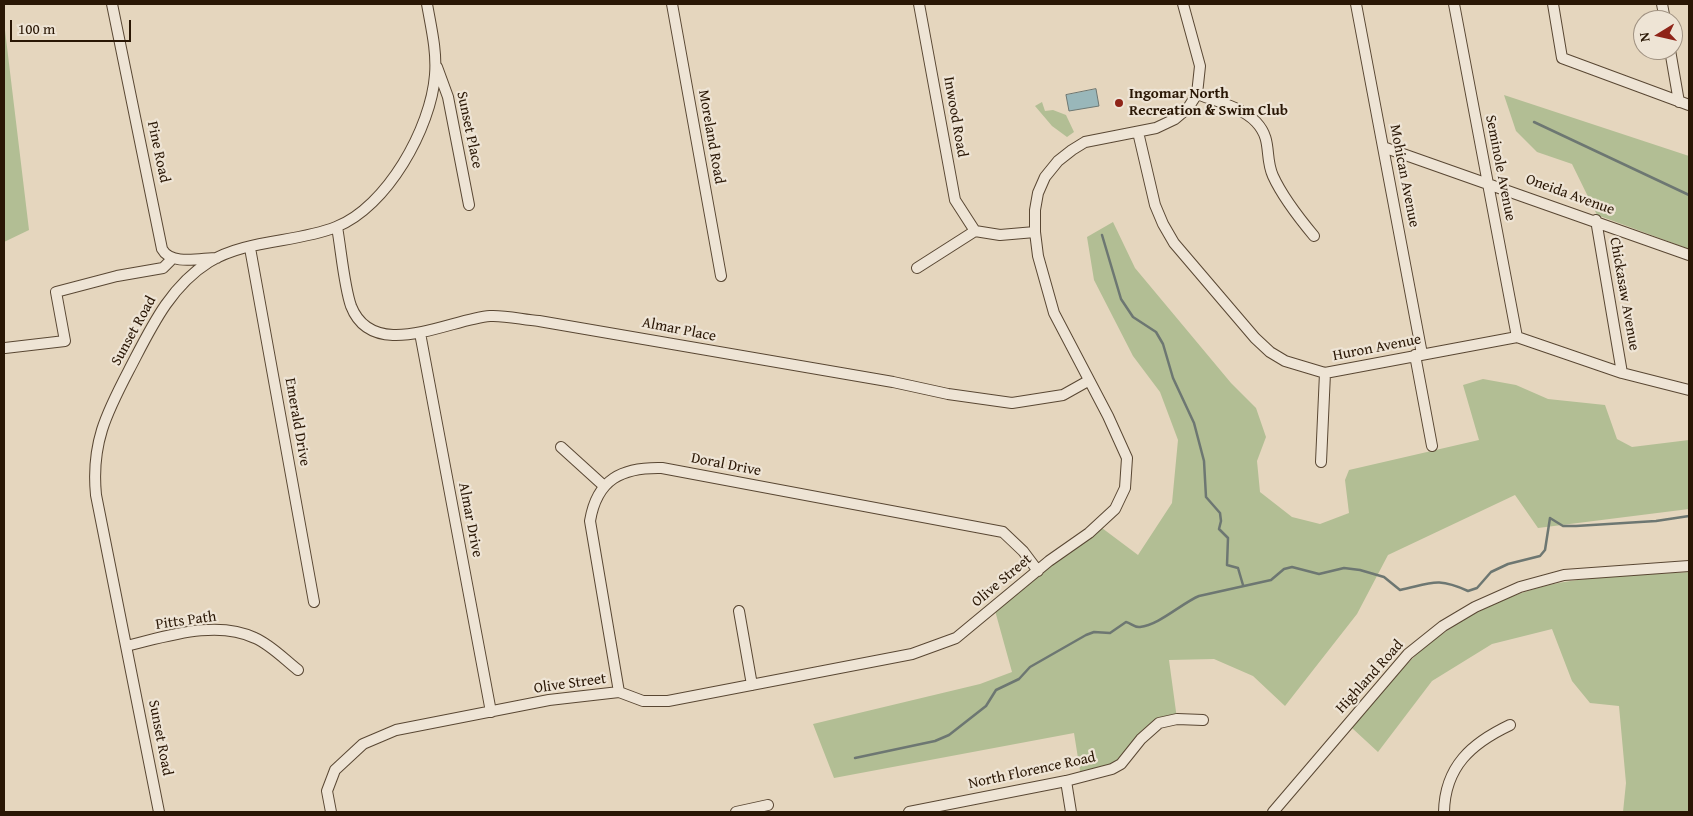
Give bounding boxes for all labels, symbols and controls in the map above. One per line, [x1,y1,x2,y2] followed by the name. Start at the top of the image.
[12,10,134,42] scale bar
[1633,10,1683,60] north arrow
[18,18,55,39] text: 100 m
[1634,31,1655,43] text: N
[939,75,971,159] street label: Inwood Road
[1129,85,1288,120] place label: Ingomar North Recreation & Swim Club
[694,88,728,186] street label: Moreland Road
[452,90,486,170] street label: Sunset Place
[1113,97,1125,109] marker: Ingomar North Recreation & Swim Club
[1481,113,1519,223] street label: Seminole Avenue
[143,120,173,184] street label: Pine Road
[1385,123,1423,229] street label: Mohican Avenue
[1523,171,1617,219] street label: Oneida Avenue
[1605,236,1643,352] street label: Chickasaw Avenue
[108,293,160,369] street label: Sunset Road
[640,314,718,346] street label: Almar Place
[1331,331,1423,365] street label: Huron Avenue
[280,377,314,467] street label: Emerald Drive
[689,449,763,481] street label: Doral Drive
[454,481,486,559] street label: Almar Drive
[968,551,1036,611] street label: Olive Street
[155,608,217,634] street label: Pitts Path
[1332,637,1408,717] street label: Highland Road
[533,670,607,698] street label: Olive Street
[144,699,176,777] street label: Sunset Road
[967,749,1097,793] street label: North Florence Road

